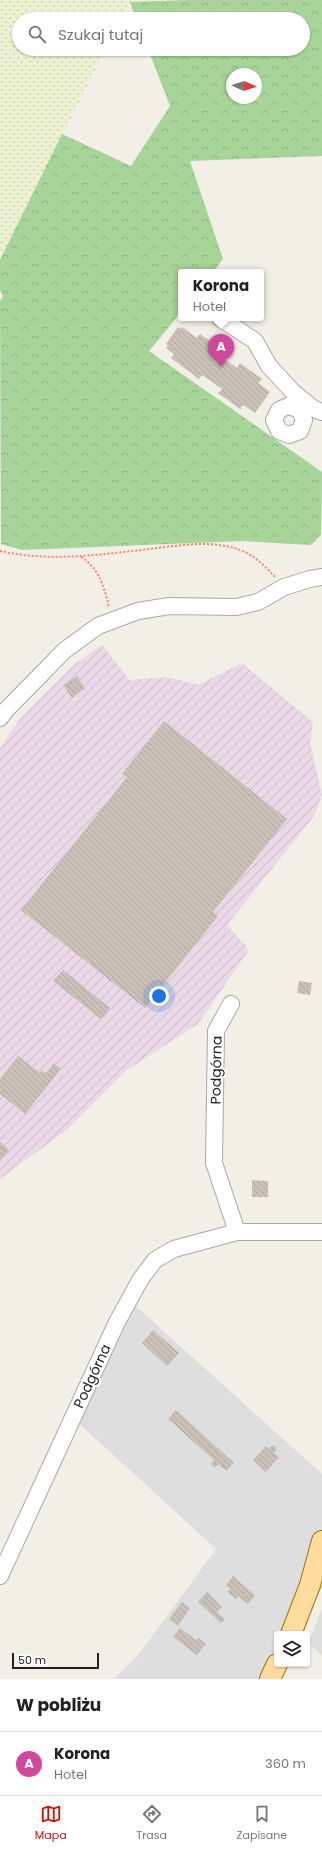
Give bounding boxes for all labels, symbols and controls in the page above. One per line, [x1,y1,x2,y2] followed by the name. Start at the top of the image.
[12,12,310,56] search box
[26,23,48,45] icon: search
[58,24,143,45] text: Szukaj tutaj
[226,68,262,104] north arrow
[178,269,264,321] popup
[193,275,249,296] text: Korona
[193,297,226,316] text: Hotel
[208,334,234,367] pin: A
[149,986,169,1006] your location
[205,1036,227,1104] street label: Podgórna
[68,1341,116,1411] street label: Podgórna
[274,1631,310,1667] map controls
[274,1631,310,1667] button: layers
[12,1651,99,1670] scale bar
[18,1652,46,1668] text: 50 m
[16,1693,101,1717] text: W pobliżu
[54,1743,110,1764] text: Korona
[24,1754,34,1773] text: A
[265,1754,306,1773] text: 360 m
[54,1765,87,1784] text: Hotel
[35,1803,67,1844] tab: Mapa
[136,1803,167,1844] tab: Trasa
[237,1803,287,1844] tab: Zapisane

